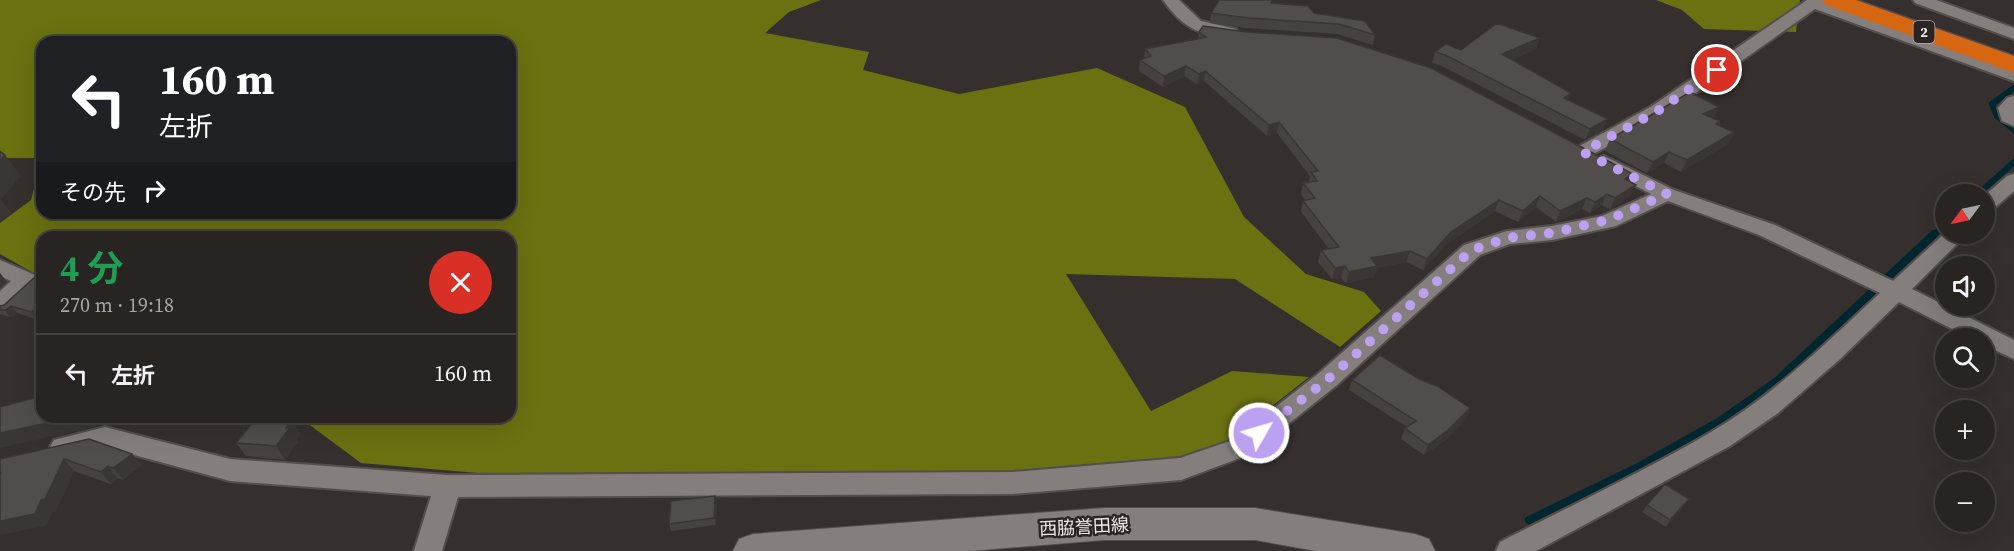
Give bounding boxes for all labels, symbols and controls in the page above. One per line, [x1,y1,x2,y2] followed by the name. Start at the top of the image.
[1914,21,1934,43] road number: 2
[1691,44,1742,95] pin
[159,50,274,108] text: 160 m
[1700,53,1733,86] icon: arrive
[60,60,138,138] icon: left
[159,108,213,145] text: 左折
[138,174,171,207] icon: right
[60,177,126,207] text: その先
[1935,184,1995,244] north arrow
[1935,184,1995,532] map controls
[60,244,123,293] text: 4 分
[429,251,492,314] button: close
[1935,256,1995,316] button: sound
[60,291,174,319] text: 270 m · 19:18
[1935,328,1995,388] button: search
[60,357,93,390] icon: left
[434,358,492,388] text: 160 m
[111,360,155,390] text: 左折
[1935,400,1995,460] button: +
[1227,401,1291,465] position arrow
[1935,472,1995,532] button: −
[1038,512,1130,541] street label: 西脇誉田線

